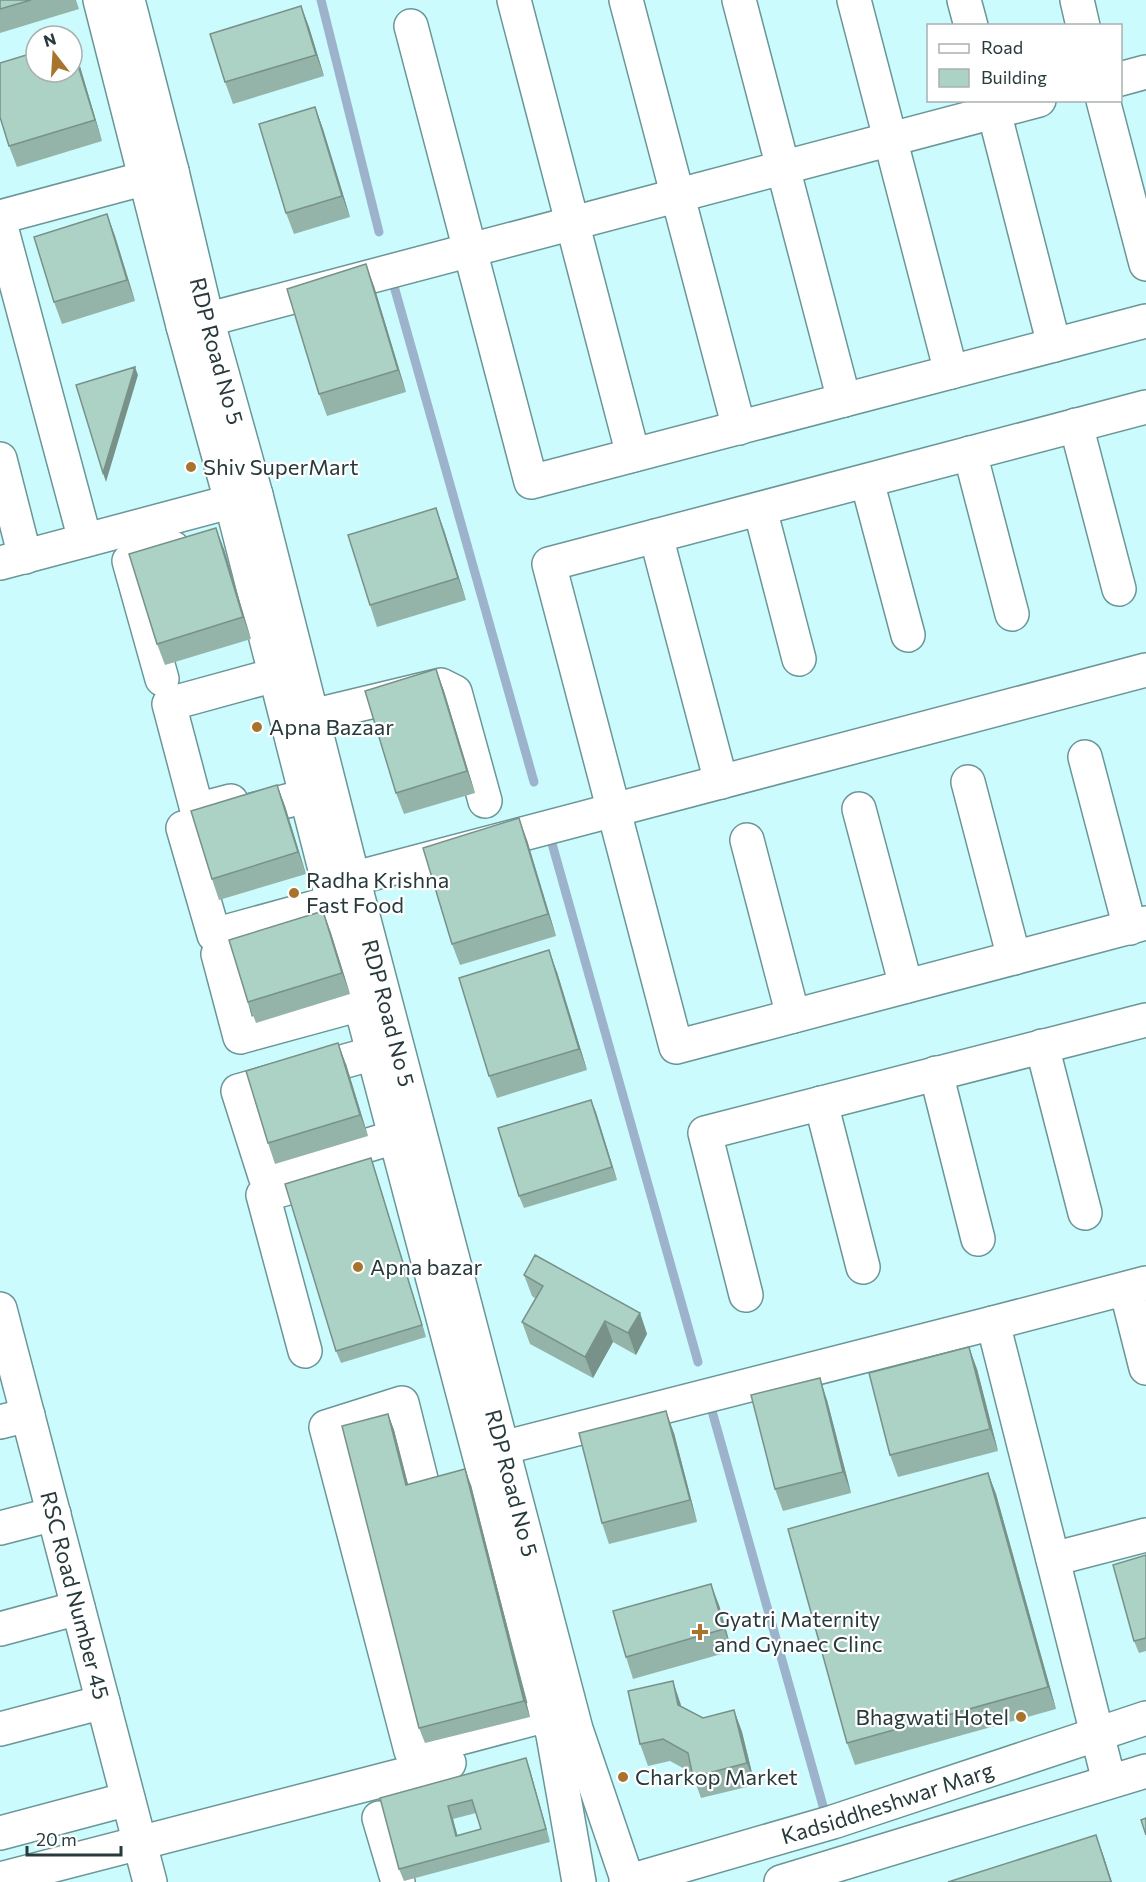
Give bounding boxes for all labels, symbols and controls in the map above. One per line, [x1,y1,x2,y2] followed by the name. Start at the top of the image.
[24,24,84,84] north arrow
[927,24,1122,102] legend
[41,28,58,50] text: N
[981,36,1023,58] text: Road
[981,66,1047,88] text: Building
[185,275,250,427] street label: RDP Road No 5
[203,453,358,480] place label: Shiv SuperMart
[184,460,198,474] marker: Shiv SuperMart
[269,713,394,740] place label: Apna Bazaar
[250,720,264,734] marker: Apna Bazaar
[306,866,449,918] place label: Radha Krishna Fast Food
[287,886,301,900] marker: Radha Krishna Fast Food
[357,936,421,1089] street label: RDP Road No 5
[370,1253,482,1280] place label: Apna bazar
[351,1260,365,1274] marker: Apna bazar
[480,1406,544,1560] street label: RDP Road No 5
[35,1488,116,1702] street label: RSC Road Number 45
[714,1605,883,1657] place label: Gyatri Maternity and Gynaec Clinc
[691,1623,709,1641] marker: Gyatri Maternity and Gynaec Clinc
[855,1703,1009,1730] place label: Bhagwati Hotel
[1014,1710,1028,1724] marker: Bhagwati Hotel
[778,1756,997,1849] street label: Kadsiddheshwar Marg
[635,1763,798,1790] place label: Charkop Market
[616,1770,630,1784] marker: Charkop Market
[27,1819,122,1857] scale bar
[36,1828,77,1850] text: 20 m

